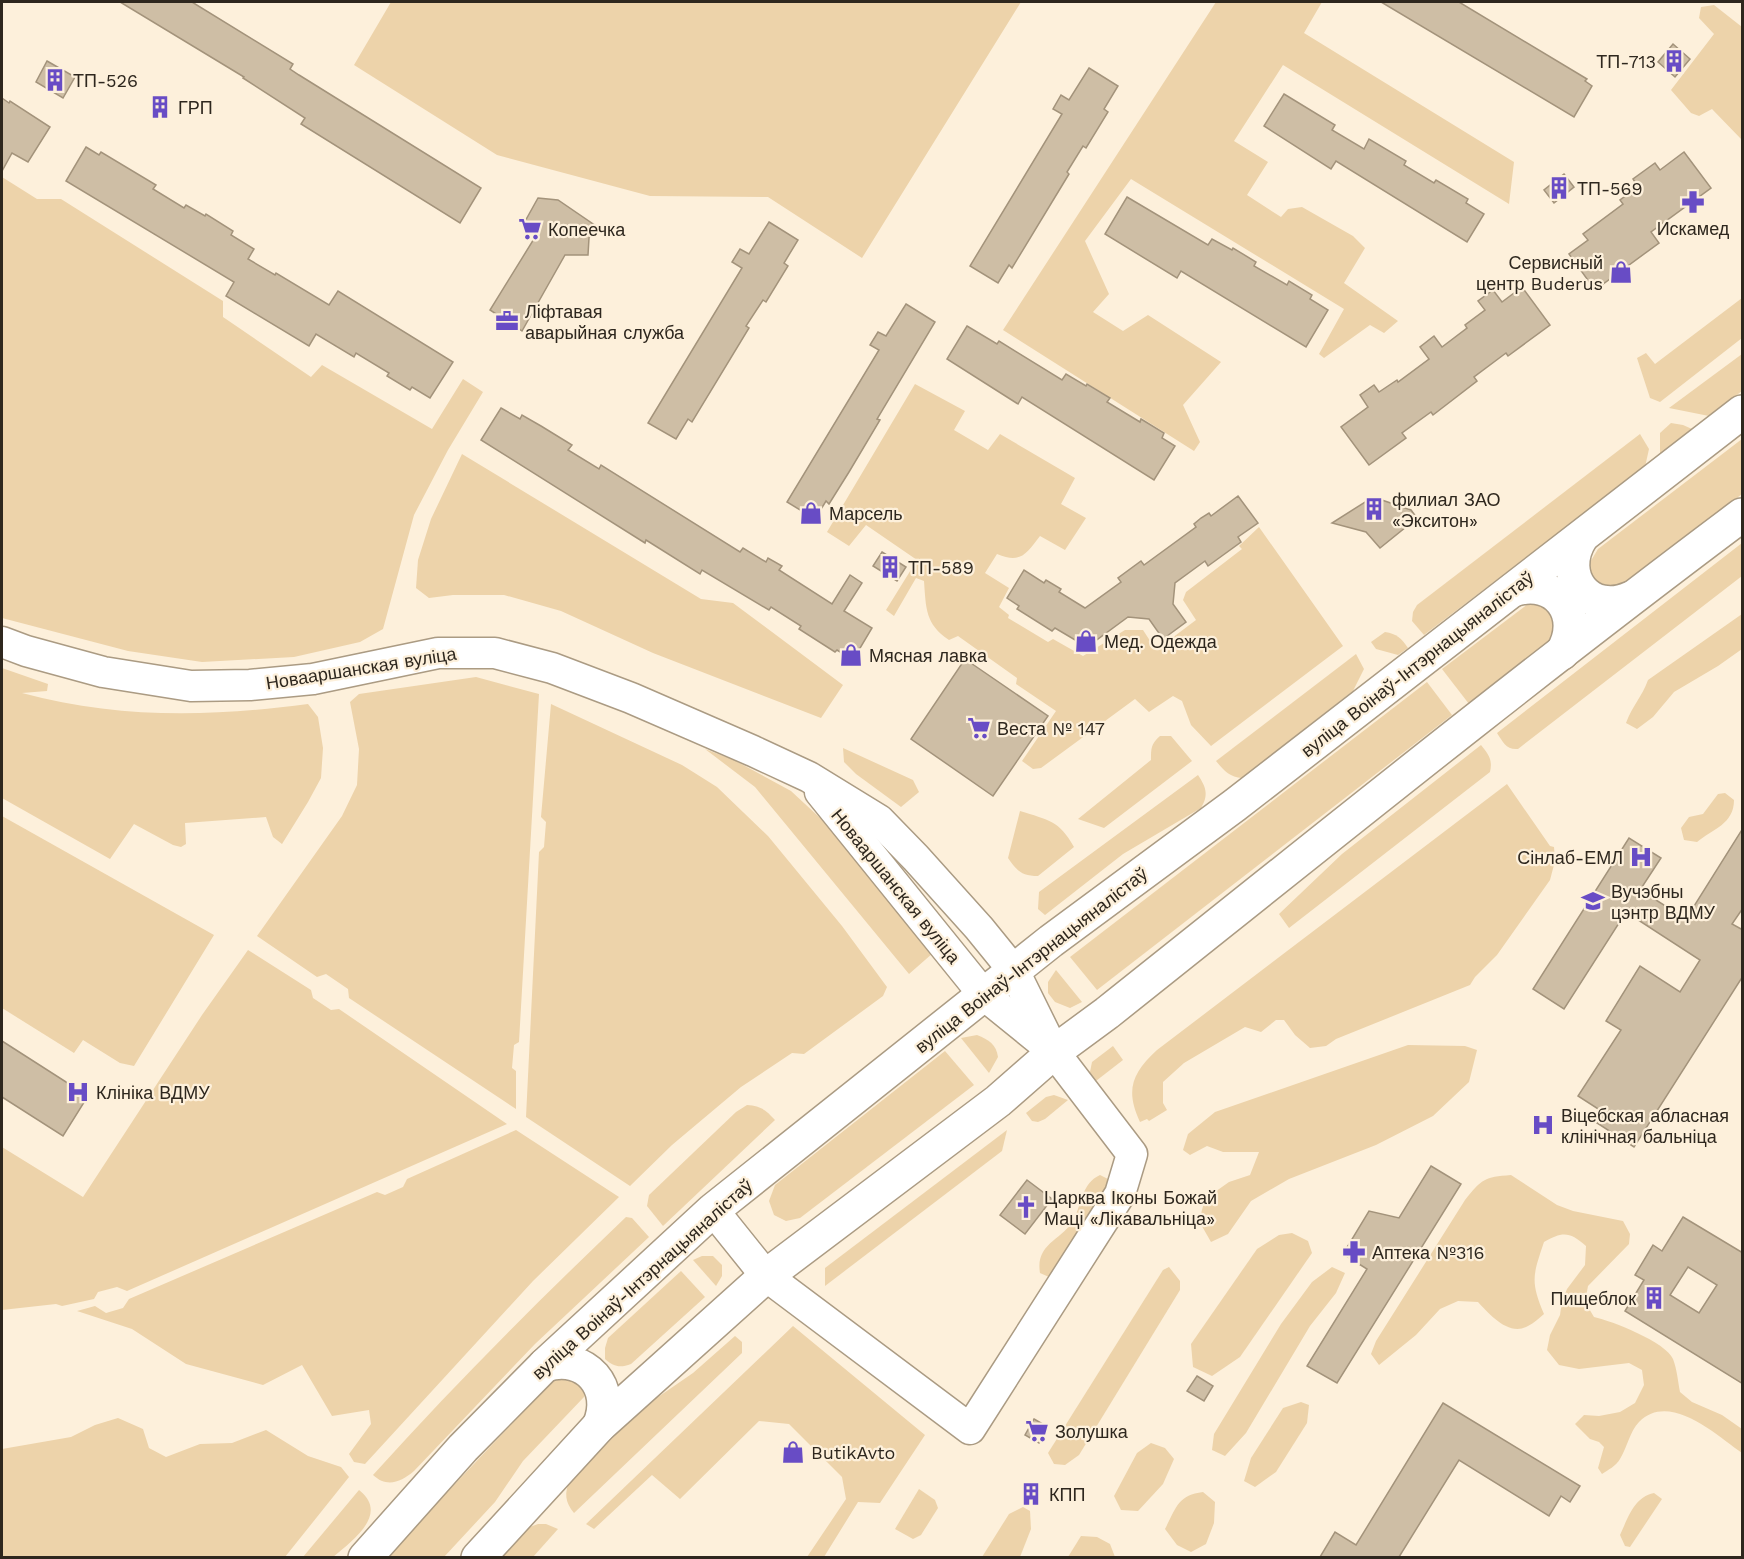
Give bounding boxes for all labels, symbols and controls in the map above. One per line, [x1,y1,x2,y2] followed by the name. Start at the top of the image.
[1661,48,1687,74] building icon: ТП-713
[1596,51,1656,72] place label: ТП-713
[42,67,68,93] building icon: ТП-526
[73,70,138,91] place label: ТП-526
[147,94,173,120] building icon: ГРП
[178,97,213,118] place label: ГРП
[1546,175,1572,201] building icon: ТП-569
[1577,178,1643,199] place label: ТП-569
[1680,189,1706,215] pharmacy icon: Искамед
[517,216,543,242] supermarket icon: Копеечка
[1657,218,1730,239] place label: Искамед
[548,219,626,240] place label: Копеечка
[1476,252,1603,294] place label: Сервисный центр Buderus
[1608,259,1634,285] shop icon: Сервисный центр Buderus
[525,301,685,343] place label: Ліфтавая аварыйная служба
[494,308,520,334] office icon: Ліфтавая аварыйная служба
[1392,489,1501,531] place label: филиал ЗАО «Экситон»
[1361,496,1387,522] building icon: филиал ЗАО «Экситон»
[798,500,824,526] shop icon: Марсель
[829,503,903,524] place label: Марсель
[877,554,903,580] building icon: ТП-589
[908,557,974,578] place label: ТП-589
[1297,567,1537,761] street label: вуліца Воінаў-Інтэрнацыяналістаў
[1073,628,1099,654] shop icon: Мед. Одежда
[1104,631,1218,652] place label: Мед. Одежда
[264,642,459,693] street label: Новааршанская вуліца
[838,642,864,668] shop icon: Мясная лавка
[869,645,988,666] place label: Мясная лавка
[966,715,992,741] supermarket icon: Веста № 147
[997,718,1105,739] place label: Веста № 147
[827,805,965,968] street label: Новааршанская вуліца
[1628,844,1654,870] hospital icon: Сінлаб-ЕМЛ
[1517,847,1623,868] place label: Сінлаб-ЕМЛ
[911,863,1151,1057] street label: вуліца Воінаў-Інтэрнацыяналістаў
[1611,881,1716,923] place label: Вучэбны цэнтр ВДМУ
[1580,888,1606,914] school or university icon: Вучэбны цэнтр ВДМУ
[65,1079,91,1105] hospital icon: Клініка ВДМУ
[96,1082,210,1103] place label: Клініка ВДМУ
[1561,1105,1729,1147] place label: Віцебская абласная клінічная бальніца
[1530,1112,1556,1138] hospital icon: Віцебская абласная клінічная бальніца
[528,1175,756,1383] street label: вуліца Воінаў-Інтэрнацыяналістаў
[1044,1187,1217,1229] place label: Царква Іконы Божай Маці «Лікавальніца»
[1013,1194,1039,1220] church icon: Царква Іконы Божай Маці «Лікавальніца»
[1341,1239,1367,1265] pharmacy icon: Аптека №316
[1372,1242,1484,1263] place label: Аптека №316
[1641,1285,1667,1311] building icon: Пищеблок
[1551,1288,1636,1309] place label: Пищеблок
[1024,1418,1050,1444] supermarket icon: Золушка
[1055,1421,1129,1442] place label: Золушка
[780,1439,806,1465] shop icon: ButikAvto
[811,1442,895,1463] place label: ButikAvto
[1018,1481,1044,1507] building icon: КПП
[1049,1484,1085,1505] place label: КПП

